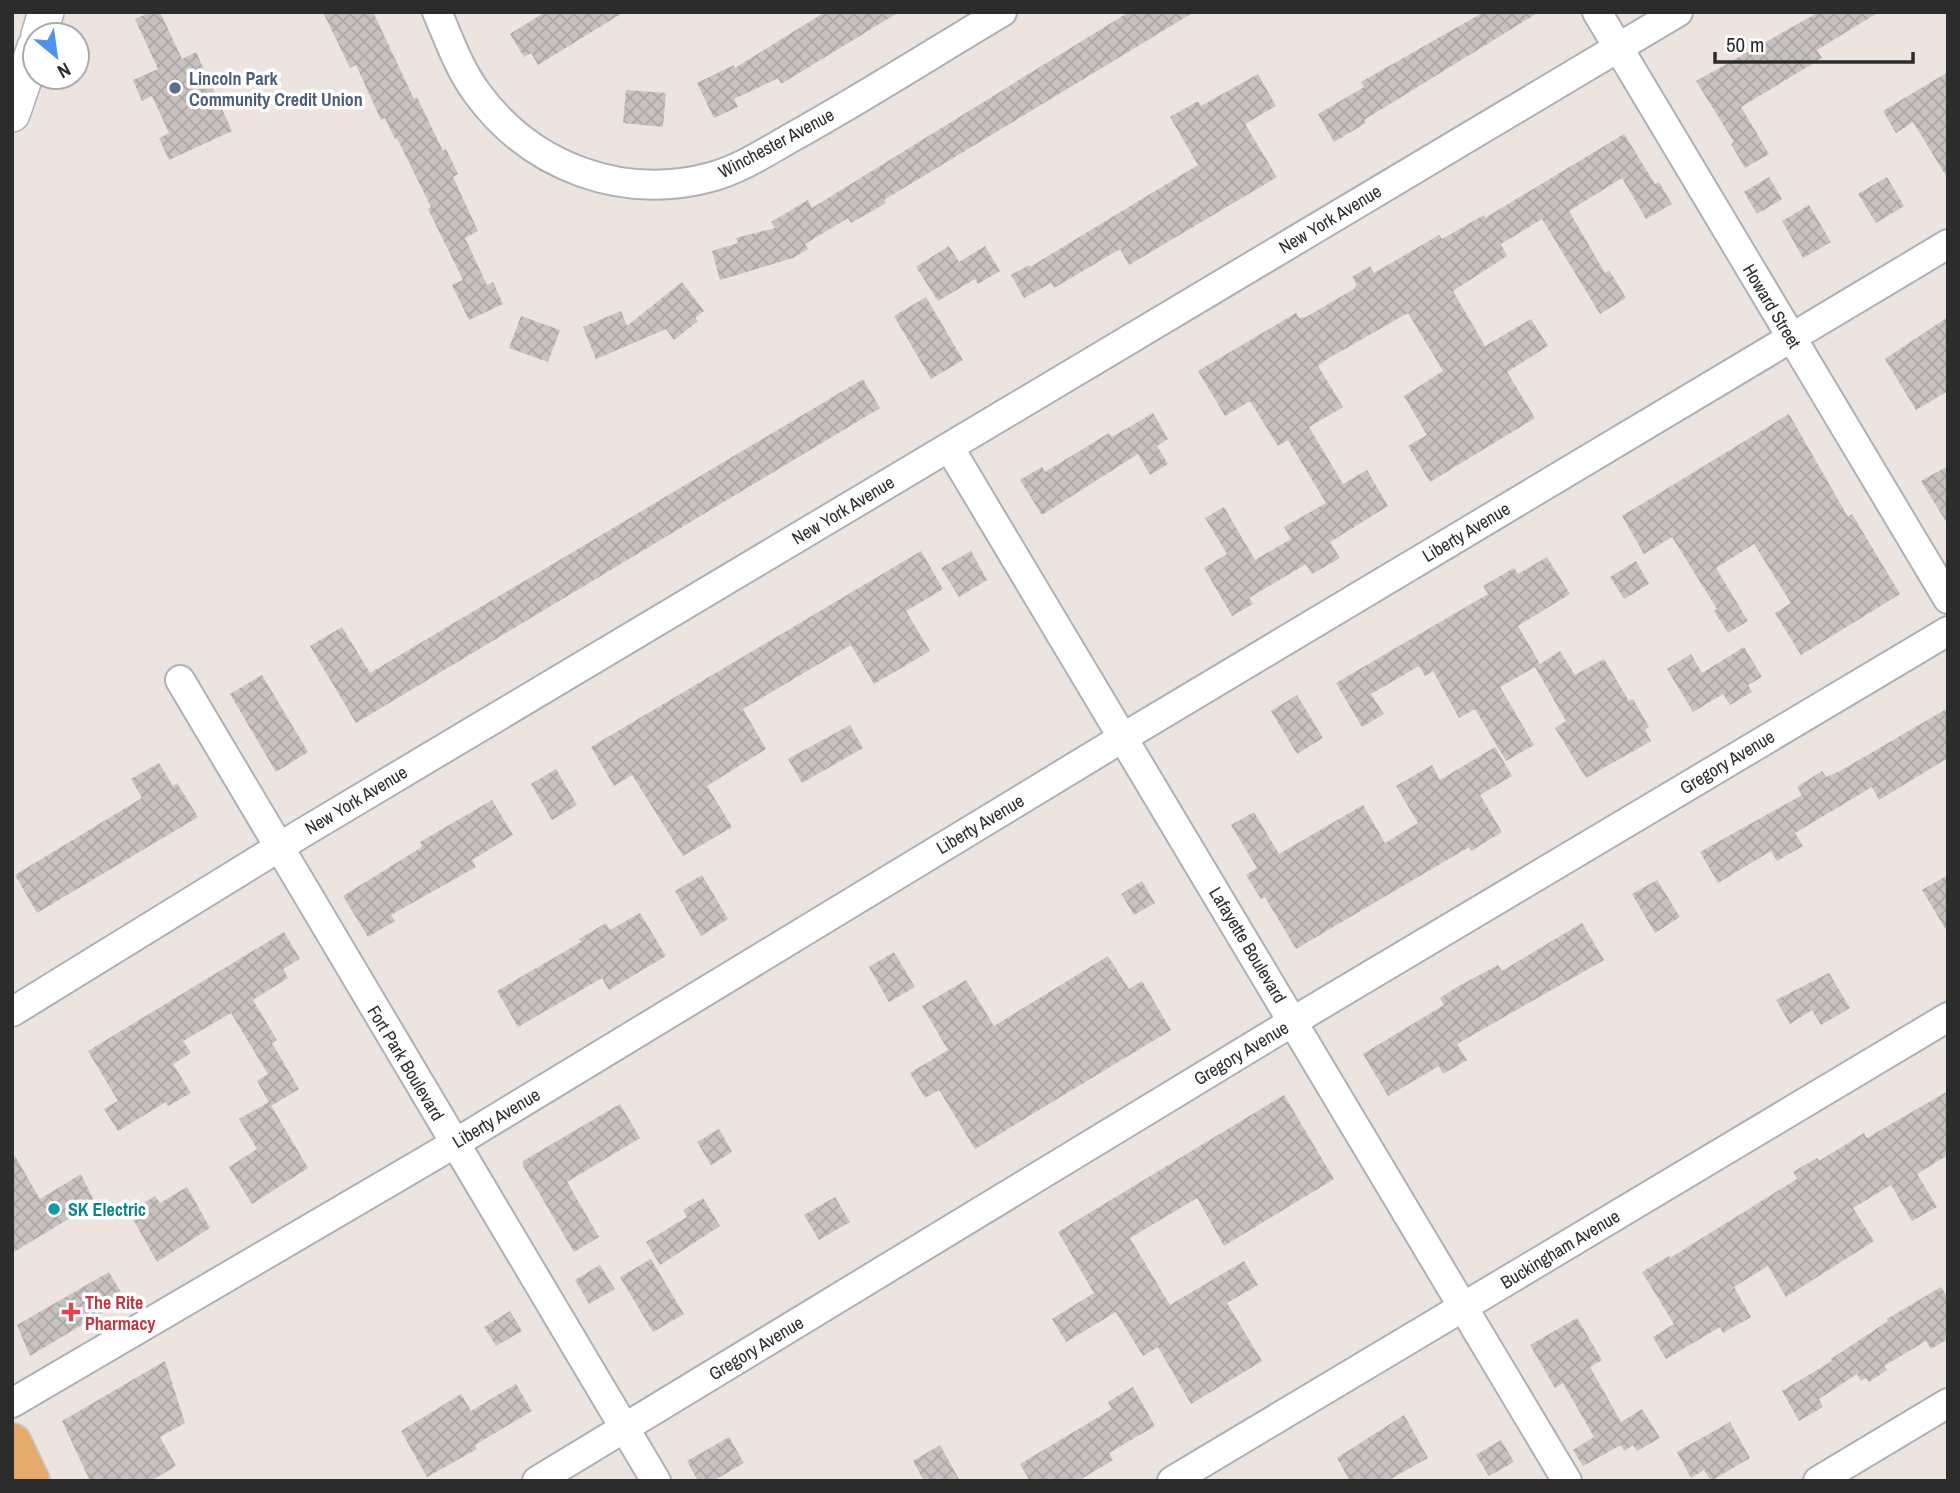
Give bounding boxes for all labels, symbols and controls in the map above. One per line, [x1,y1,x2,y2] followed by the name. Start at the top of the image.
[21,21,91,91] north arrow
[1715,21,1913,65] scale bar
[1726,30,1764,59] text: 50 m
[53,57,75,85] text: N
[189,66,363,112] place label: Lincoln Park Community Credit Union
[167,80,183,96] marker: Lincoln Park Community Credit Union
[714,102,838,184] street label: Winchester Avenue
[1274,179,1386,259] street label: New York Avenue
[1737,259,1807,353] street label: Howard Street
[787,470,899,550] street label: New York Avenue
[1417,496,1515,568] street label: Liberty Avenue
[1675,724,1779,800] street label: Gregory Avenue
[300,760,412,840] street label: New York Avenue
[931,788,1029,860] street label: Liberty Avenue
[1203,882,1293,1008] street label: Lafayette Boulevard
[362,1001,450,1125] street label: Fort Park Boulevard
[1189,1015,1293,1091] street label: Gregory Avenue
[447,1082,545,1154] street label: Liberty Avenue
[68,1197,146,1222] place label: SK Electric
[46,1201,62,1217] marker: SK Electric
[1496,1203,1624,1295] street label: Buckingham Avenue
[85,1290,156,1336] place label: The Rite Pharmacy
[63,1304,79,1320] marker: The Rite Pharmacy
[704,1310,808,1386] street label: Gregory Avenue

